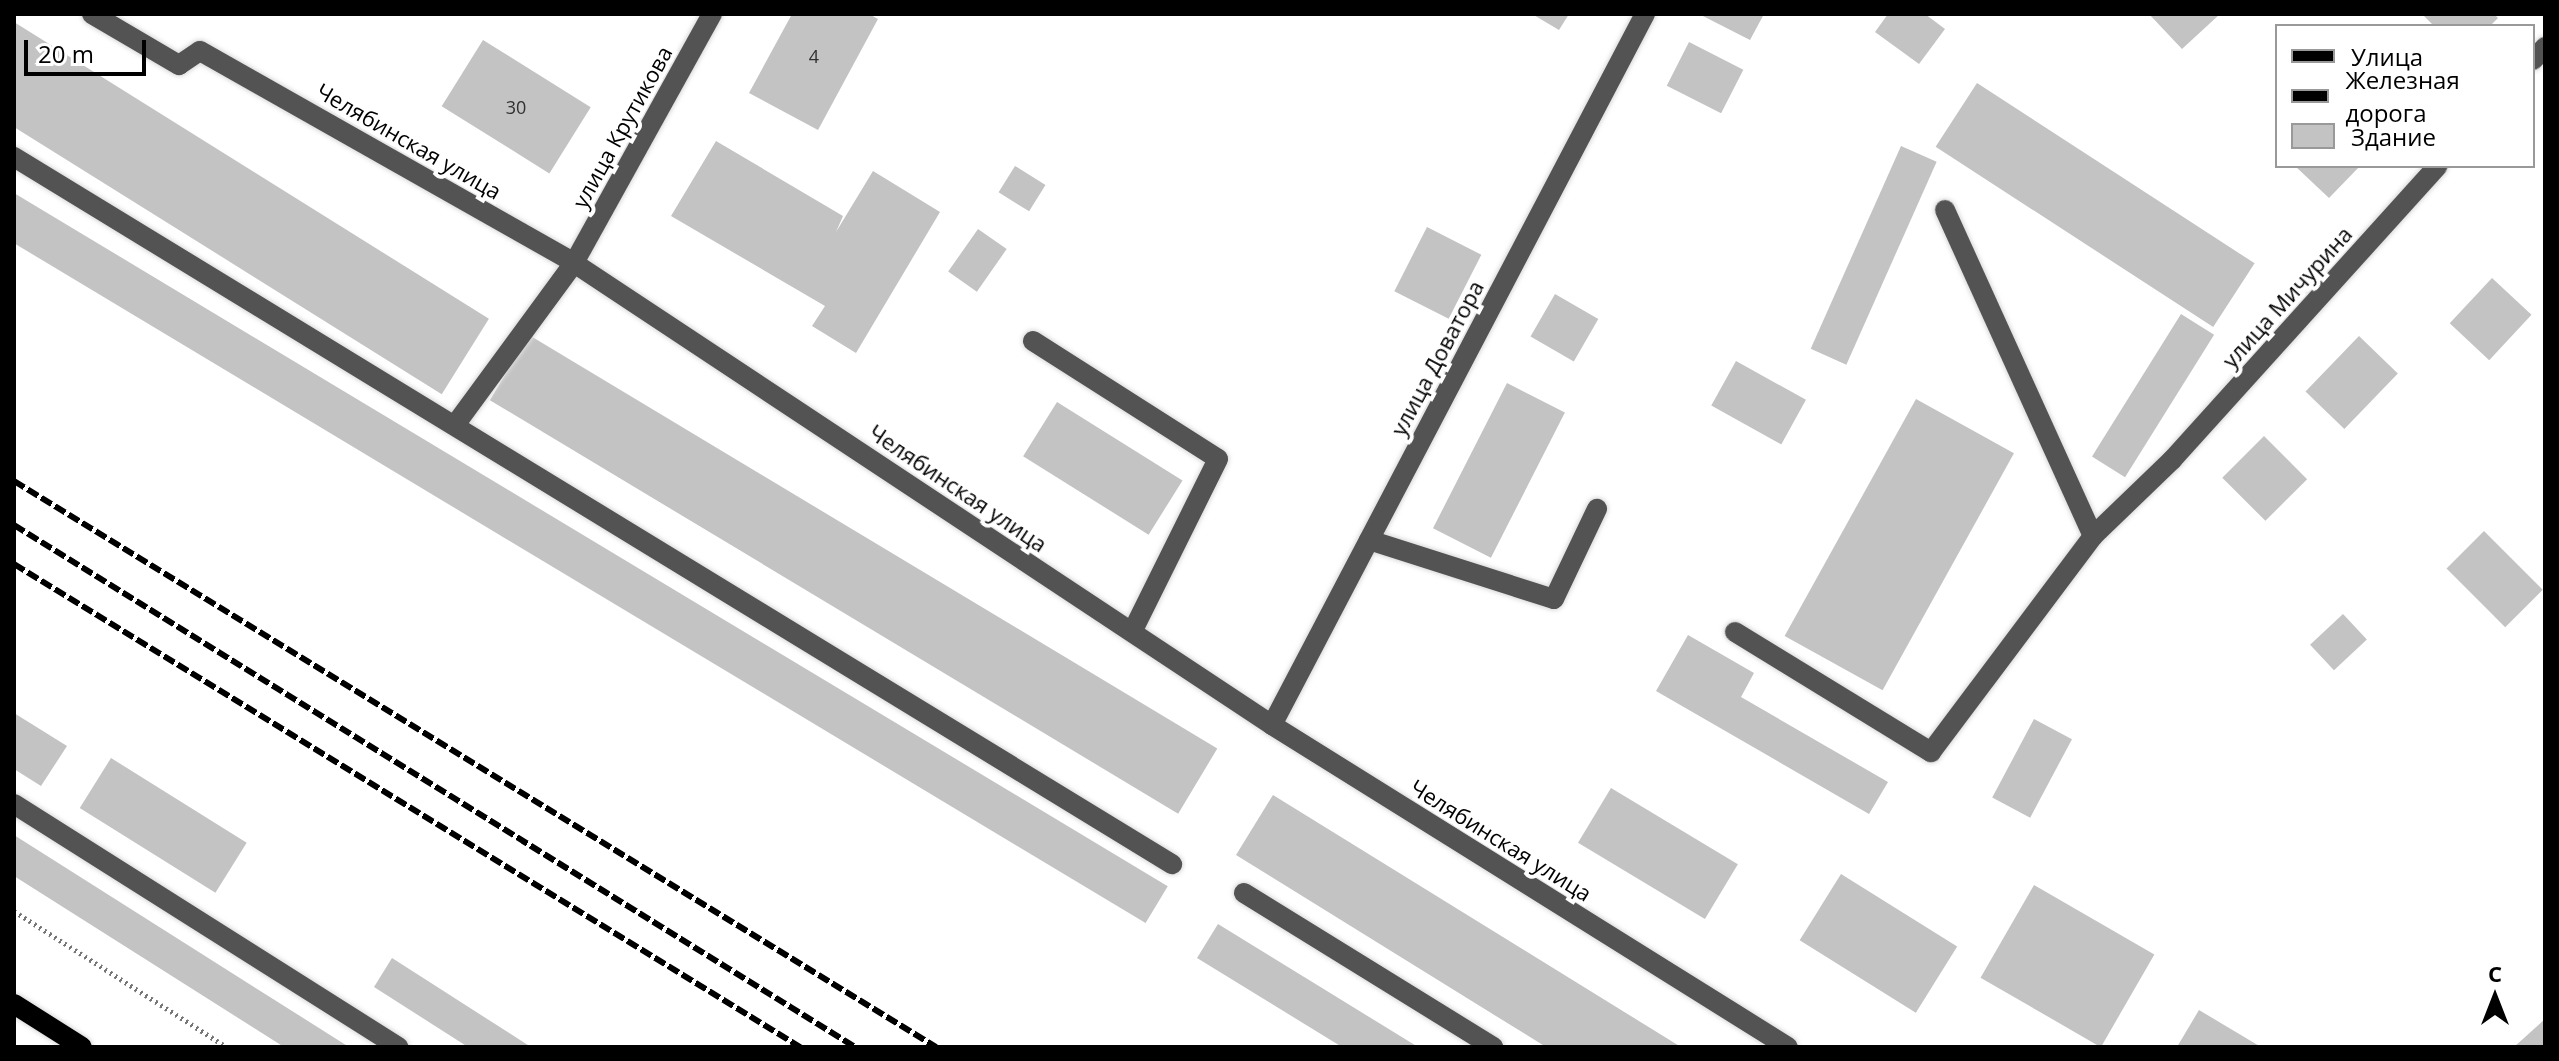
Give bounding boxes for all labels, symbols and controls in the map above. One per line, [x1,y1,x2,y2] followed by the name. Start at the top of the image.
[28,24,150,74] scale bar
[2275,24,2535,168] legend
[38,37,94,70] text: 20 m
[2351,40,2423,73] text: Улица
[567,41,677,213] street label: улица Крутикова
[809,45,819,67] house number: 4
[2345,63,2460,129] text: Железная дорога
[312,77,506,205] street label: Челябинская улица
[506,96,526,118] house number: 30
[2351,120,2436,153] text: Здание
[2217,221,2357,373] street label: улица Мичурина
[1385,276,1489,440] street label: улица Доватора
[864,419,1052,557] street label: Челябинская улица
[1405,773,1597,907] street label: Челябинская улица
[2455,957,2535,1037] north arrow
[2488,958,2502,988] text: С

